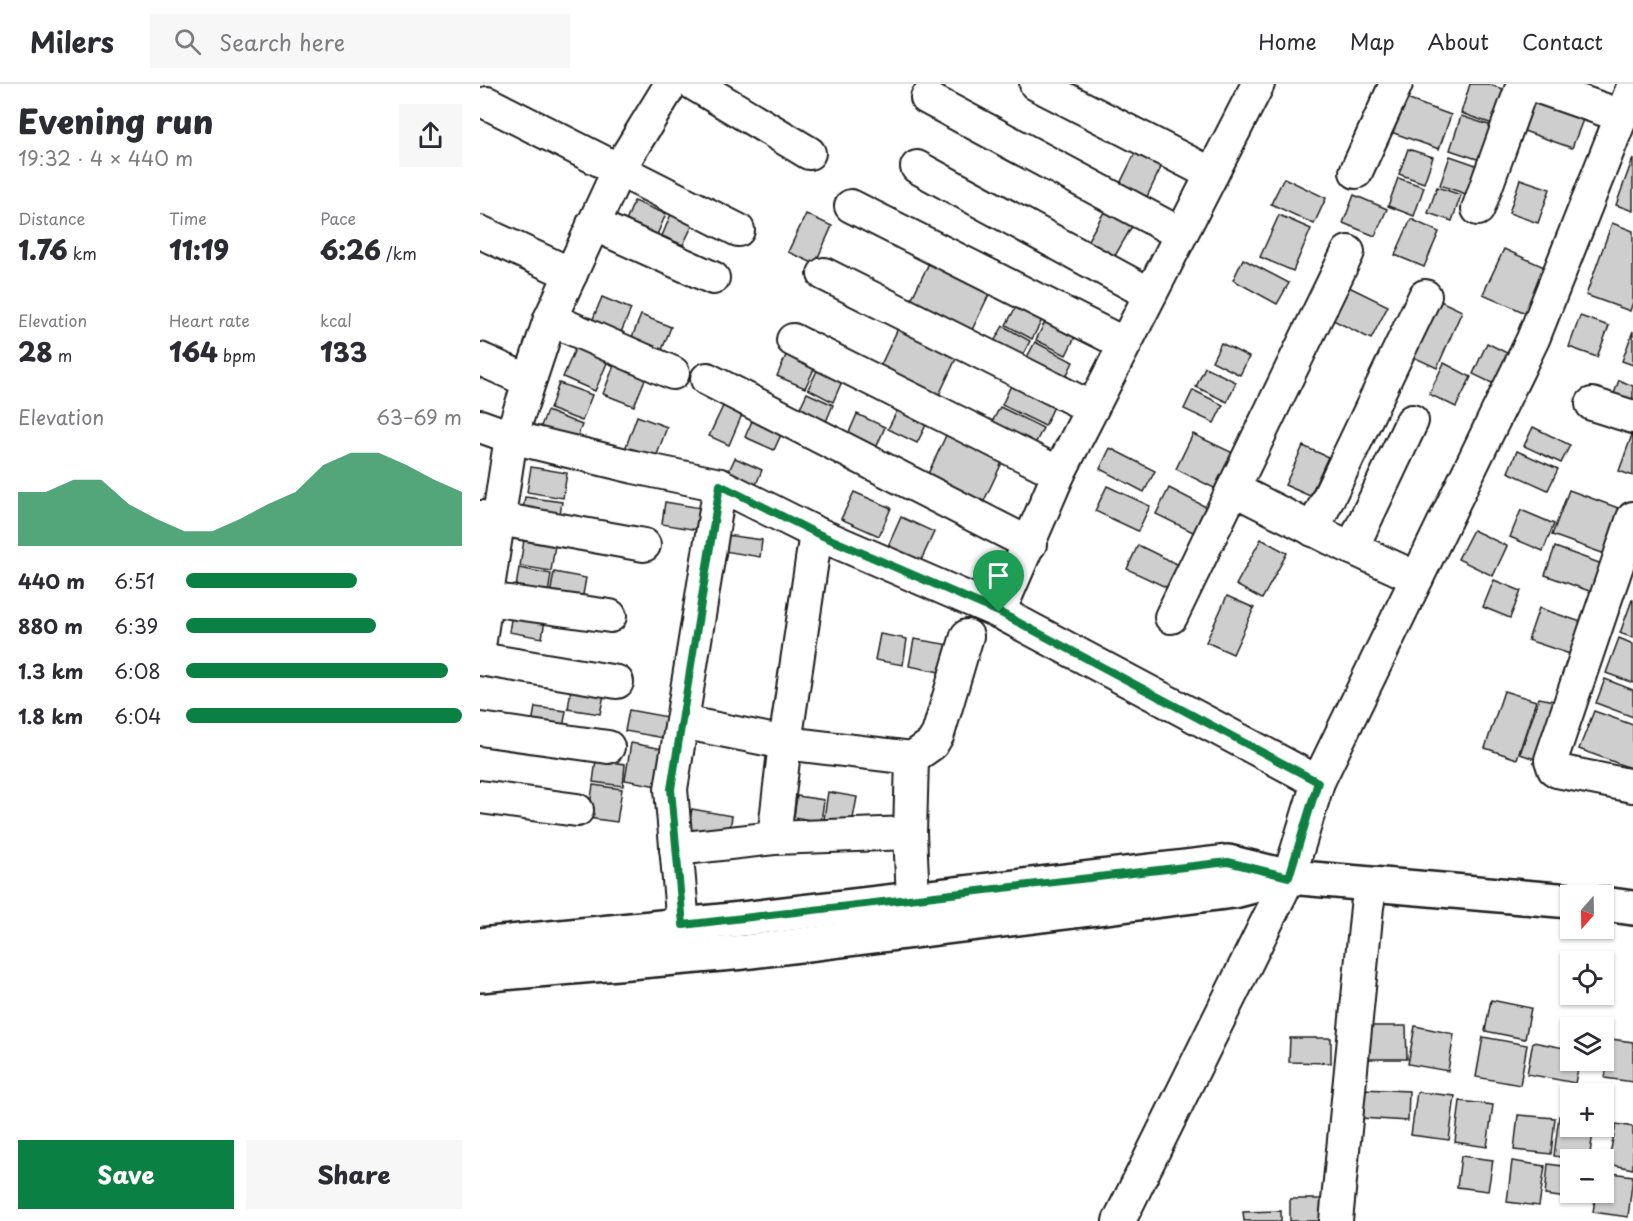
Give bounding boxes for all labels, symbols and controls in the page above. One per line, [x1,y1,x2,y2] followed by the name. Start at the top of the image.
[150,14,570,68] search box
[30,20,114,63] text: Milers
[171,25,204,58] icon: search
[219,25,345,58] text: Search here
[1258,25,1317,57] text: Home
[1350,25,1395,57] text: Map
[1428,25,1489,57] text: About
[1522,25,1603,57] text: Contact
[18,95,213,145] text: Evening run
[399,104,462,167] button: share
[18,143,193,173] text: 19:32 · 4 × 440 m
[18,206,85,230] text: Distance
[169,206,207,230] text: Time
[320,206,356,230] text: Pace
[18,230,68,269] text: 1.76
[169,230,229,269] text: 11:19
[320,230,381,269] text: 6:26
[68,241,97,265] text: km
[381,241,417,265] text: /km
[18,308,87,332] text: Elevation
[169,308,250,332] text: Heart rate
[320,308,352,332] text: kcal
[18,332,53,371] text: 28
[169,332,218,371] text: 164
[320,332,367,371] text: 133
[53,343,72,367] text: m
[218,343,256,367] text: bpm
[18,402,104,432] text: Elevation
[376,402,462,432] text: 63–69 m
[973,550,1024,612] pin
[982,559,1015,592] icon: arrive
[18,566,85,596] text: 440 m
[114,566,155,596] text: 6:51
[18,611,83,641] text: 880 m
[114,611,158,641] text: 6:39
[18,656,84,686] text: 1.3 km
[114,656,161,686] text: 6:08
[18,701,83,731] text: 1.8 km
[114,701,162,731] text: 6:04
[1560,885,1614,939] north arrow
[1560,885,1614,1203] map controls
[1560,951,1614,1005] button: locate
[1560,1017,1614,1071] button: layers
[1560,1083,1614,1137] button: +
[18,1140,234,1209] button: Save
[246,1140,462,1209] button: Share
[1560,1149,1614,1203] button: −

